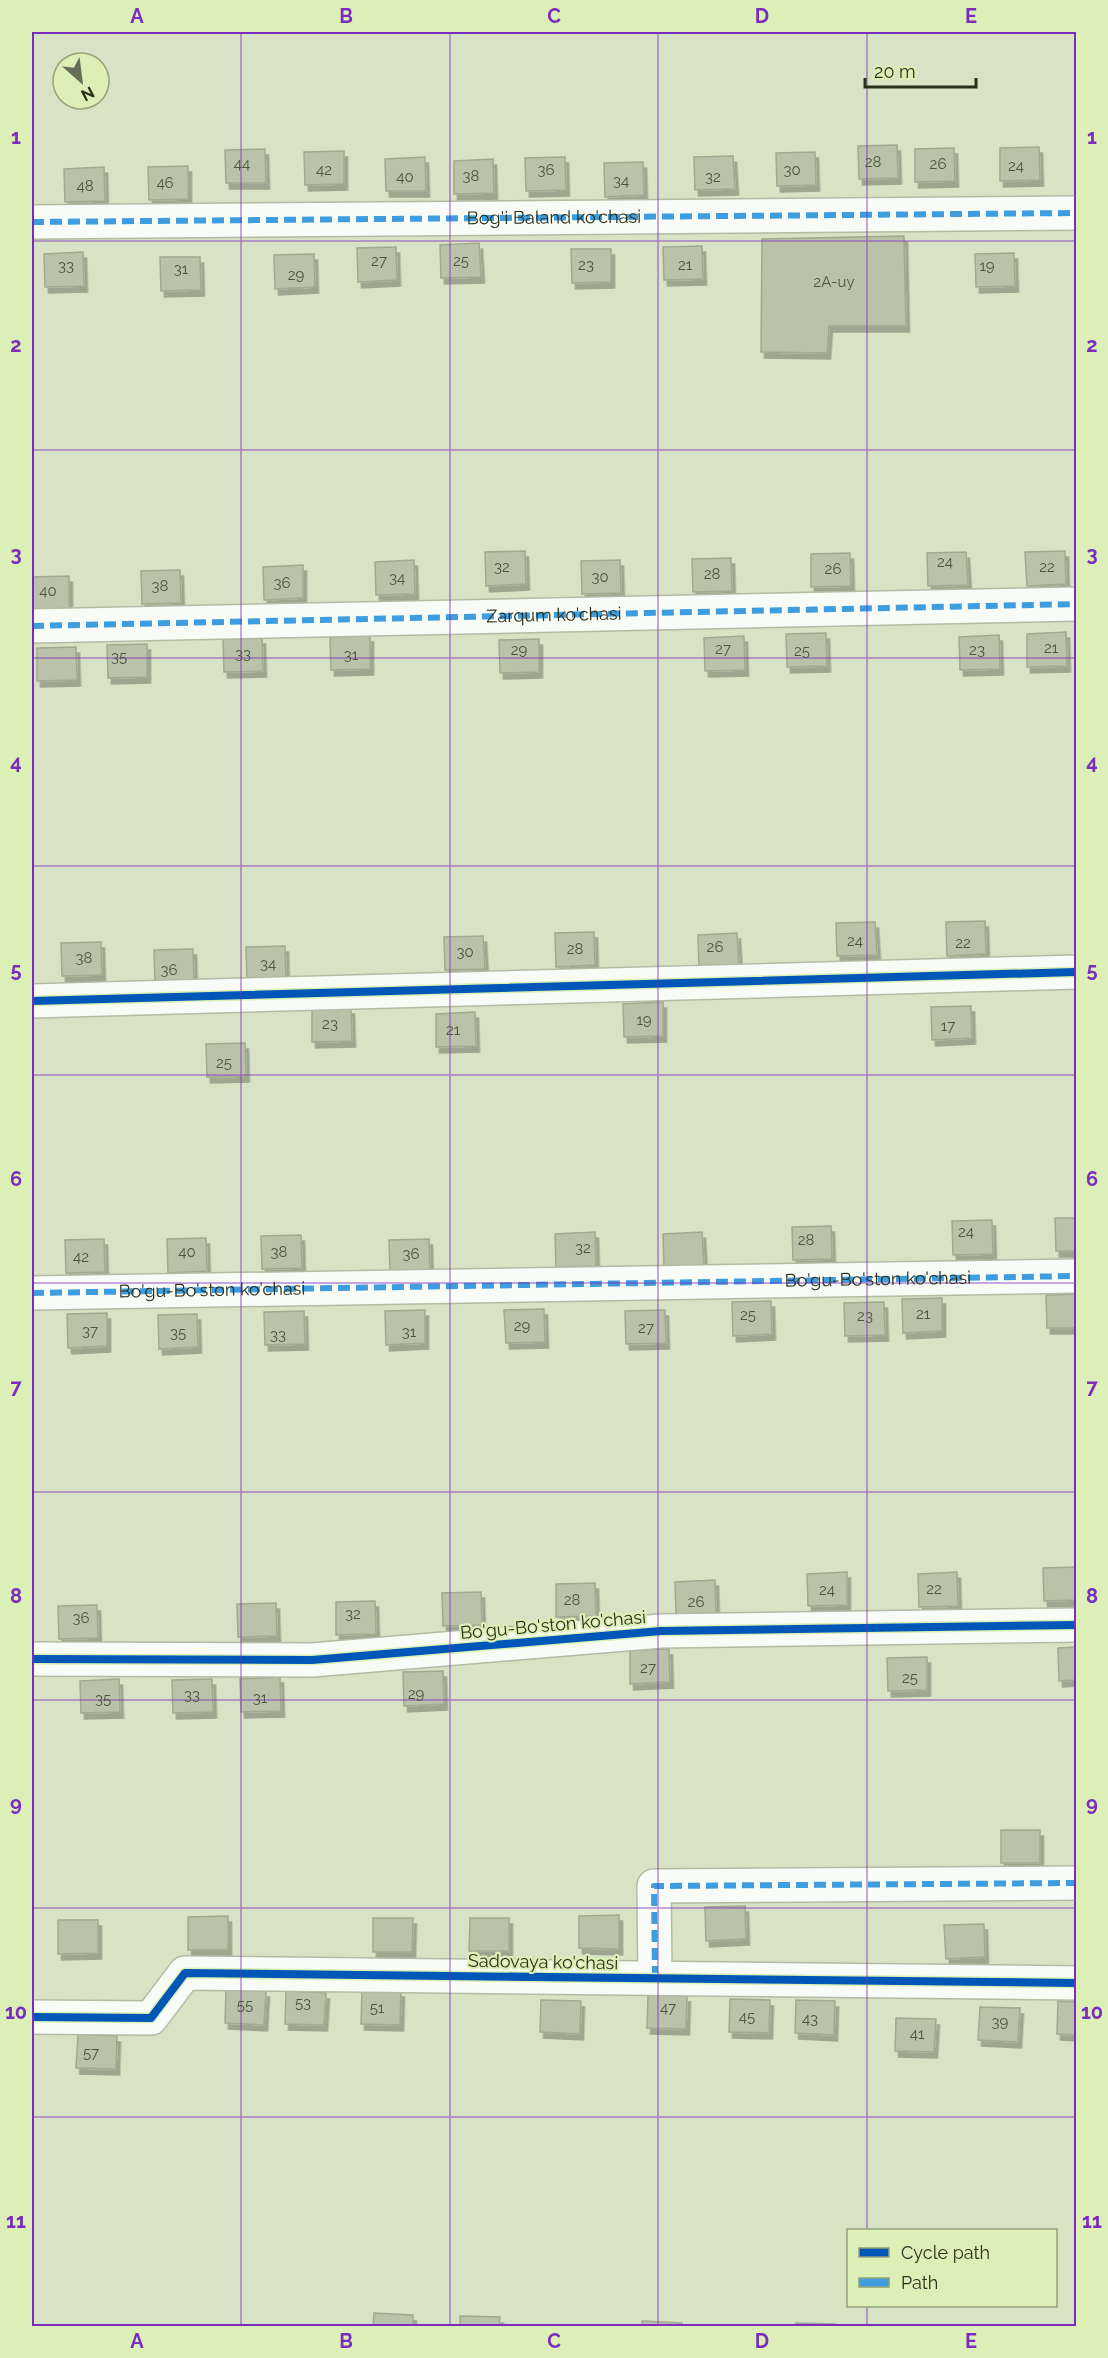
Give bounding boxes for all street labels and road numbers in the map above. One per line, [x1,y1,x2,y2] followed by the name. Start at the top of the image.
[467,206,641,228] street label: Bog'i Baland ko'chasi
[486,603,622,626] street label: Zarqum ko'chasi
[784,1267,971,1291] street label: Bo'gu-Bo'ston ko'chasi
[119,1278,305,1302] street label: Bo'gu-Bo'ston ko'chasi
[459,1606,647,1643] street label: Bo'gu-Bo'ston ko'chasi
[468,1950,618,1973] street label: Sadovaya ko'chasi

